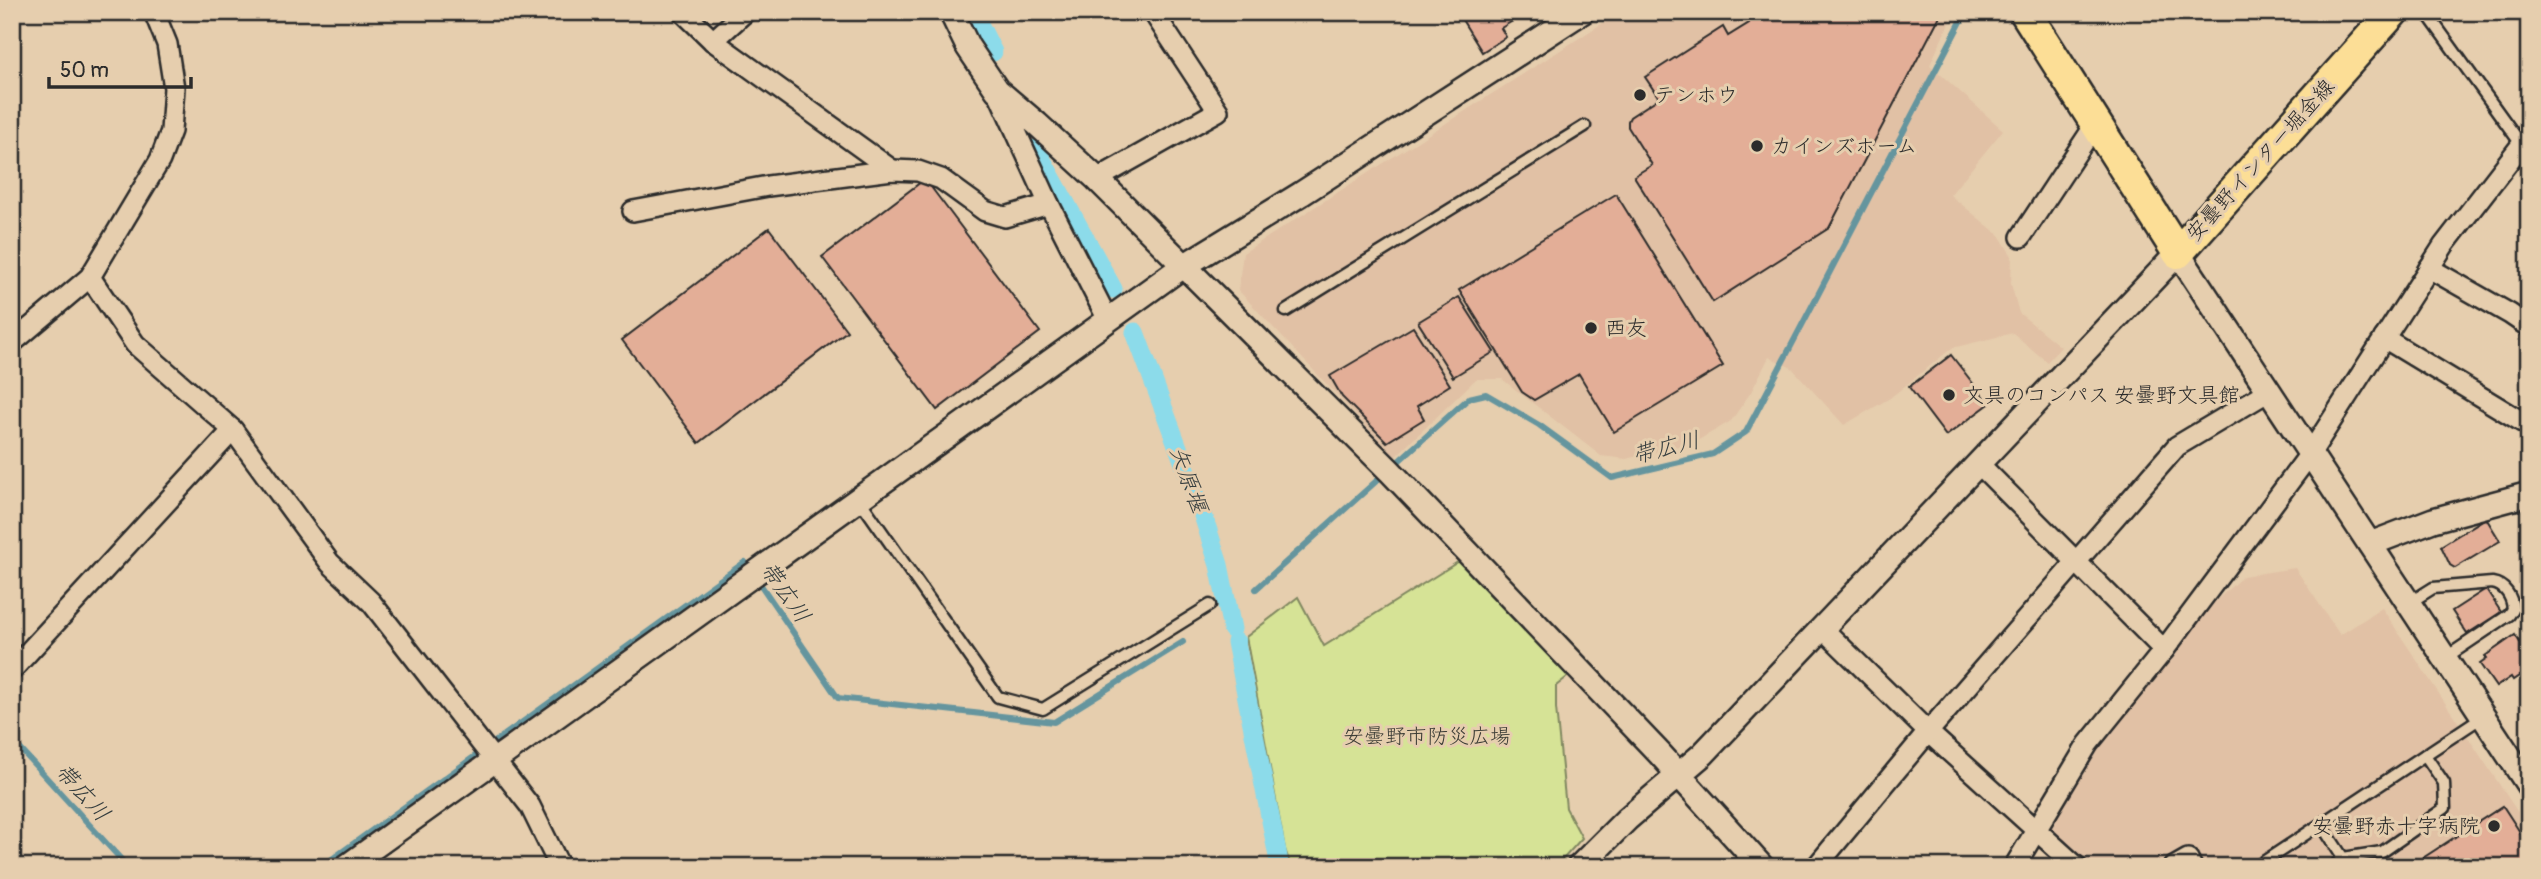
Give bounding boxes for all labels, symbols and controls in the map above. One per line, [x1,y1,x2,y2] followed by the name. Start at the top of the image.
[49,46,191,90] scale bar
[60,57,109,84] text: 50 m
[2180,74,2340,247] street label: 安曇野インター堀金線
[1654,82,1738,109] place label: テンホウ
[1632,87,1648,103] marker: テンホウ
[1771,133,1917,160] place label: カインズホーム
[1749,138,1765,154] marker: カインズホーム
[1605,315,1647,342] place label: 西友
[1583,320,1599,336] marker: 西友
[1963,382,2240,409] place label: 文具のコンパス 安曇野文具館
[1941,387,1957,403] marker: 文具のコンパス 安曇野文具館
[1629,425,1703,470] water label: 帯広川
[1163,442,1215,519] water label: 矢原堰
[754,556,817,629] water label: 帯広川
[1343,723,1511,750] park label: 安曇野市防災広場
[49,757,116,828] water label: 帯広川
[2312,813,2480,840] place label: 安曇野赤十字病院
[2486,818,2502,834] marker: 安曇野赤十字病院

